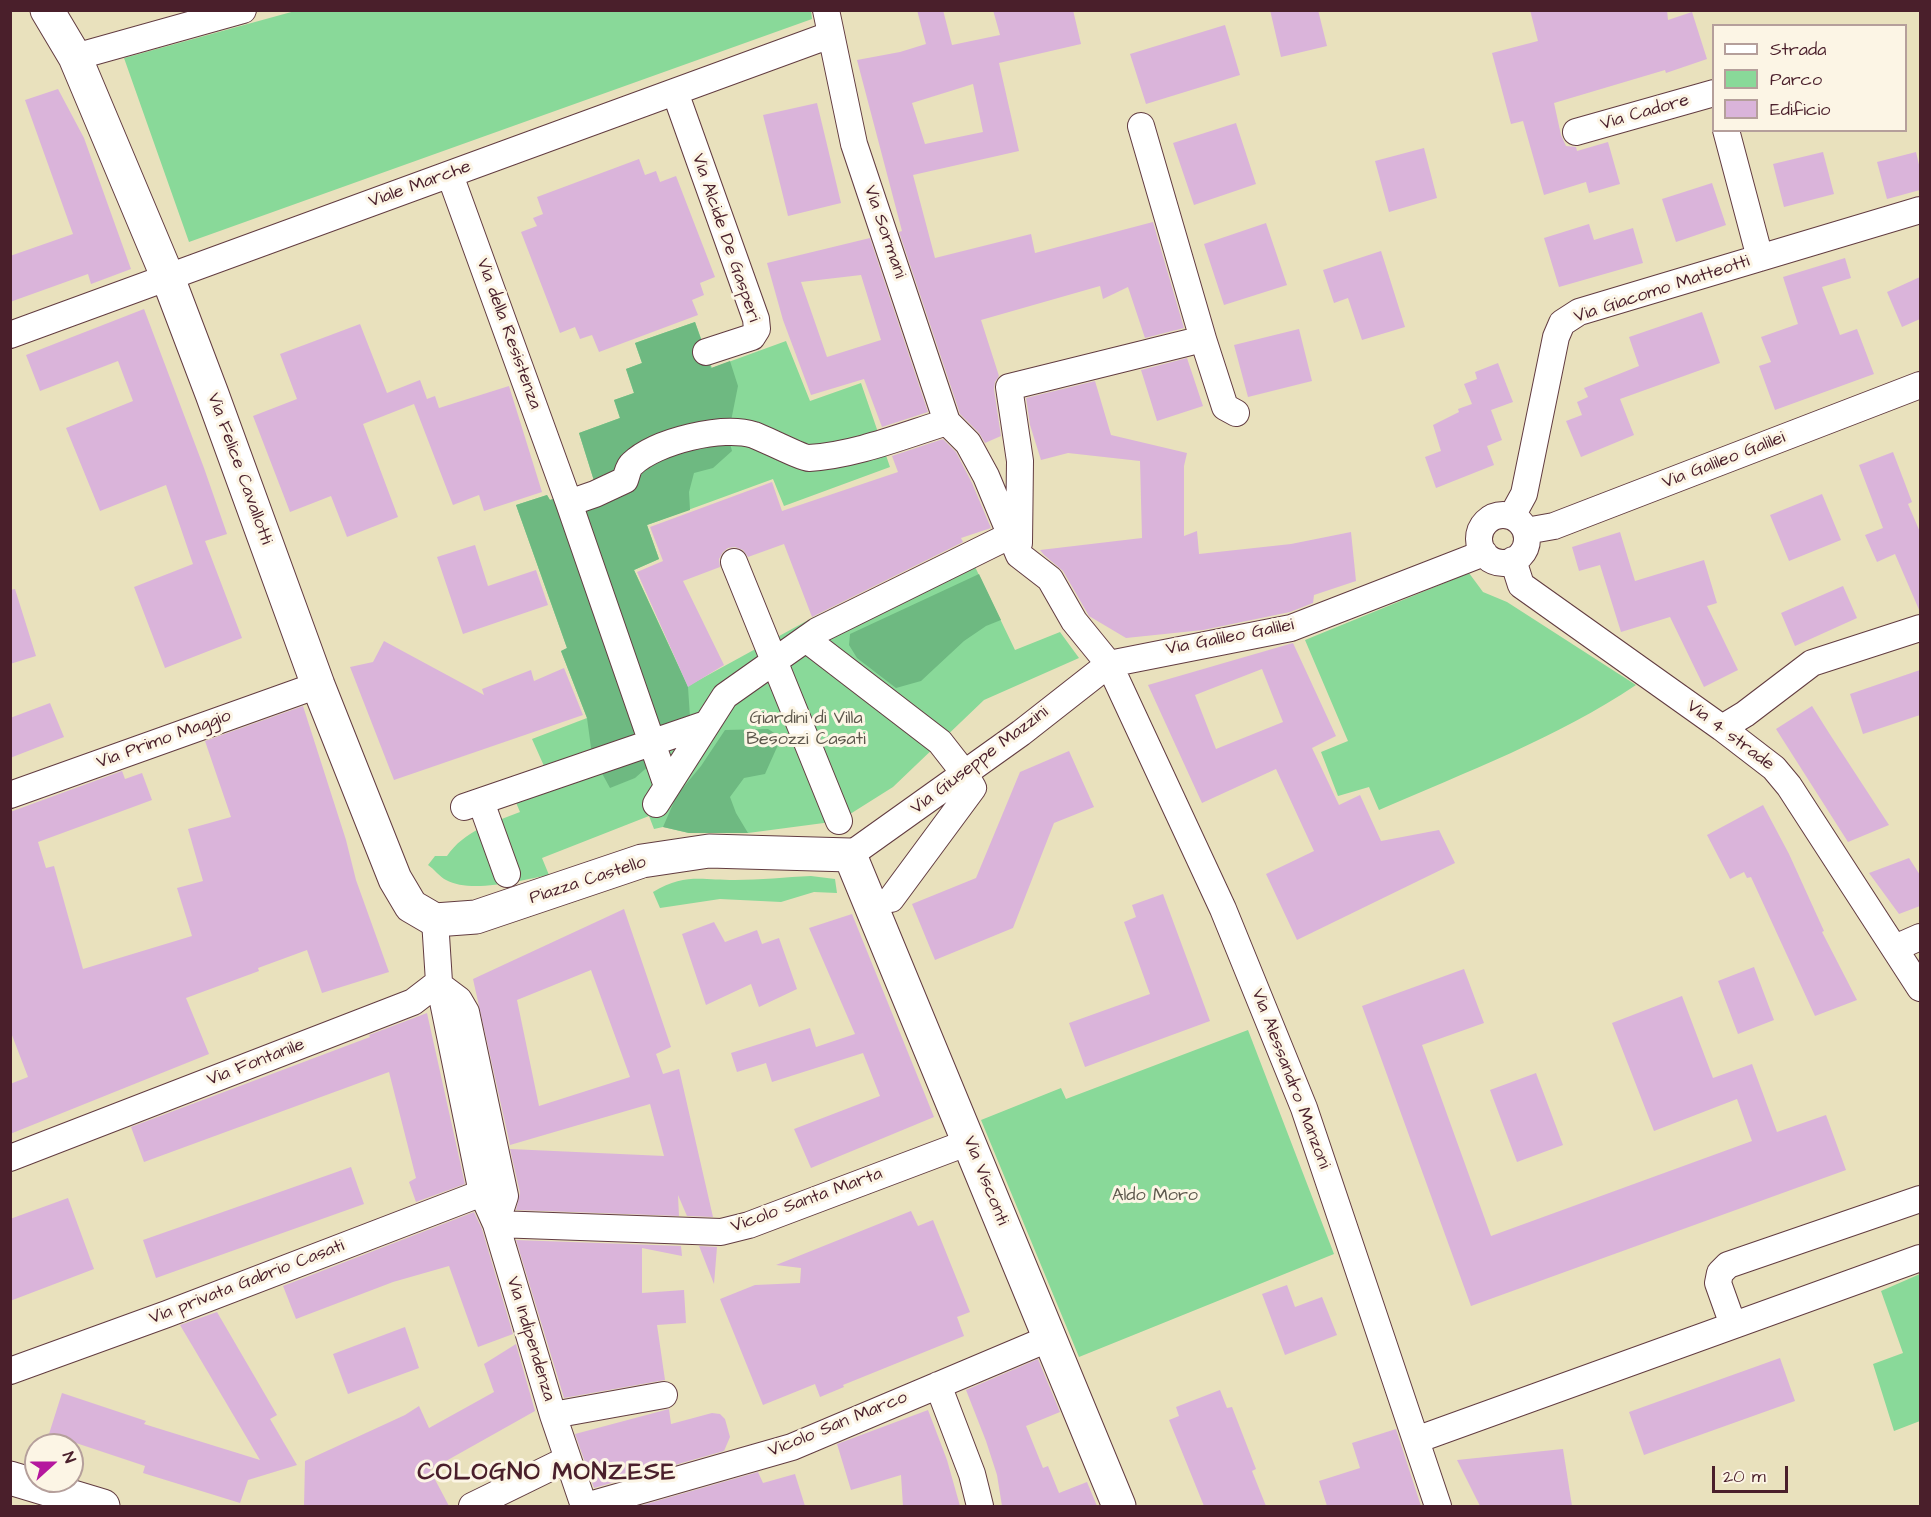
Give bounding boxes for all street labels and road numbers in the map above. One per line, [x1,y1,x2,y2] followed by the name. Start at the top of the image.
[1598,90,1692,136] street label: Via Cadore
[686,151,764,325] street label: Via Alcide De Gasperi
[366,157,474,213] street label: Viale Marche
[858,183,910,281] street label: Via Sormani
[1571,251,1753,329] street label: Via Giacomo Matteotti
[471,256,545,412] street label: Via della Resistenza
[202,390,276,548] street label: Via Felice Cavallotti
[1659,428,1789,494] street label: Via Galileo Galilei
[1164,615,1296,661] street label: Via Galileo Galilei
[1682,696,1778,776] street label: Via 4 strade
[907,702,1053,820] street label: Via Giuseppe Mazzini
[94,706,234,774] street label: Via Primo Maggio
[527,852,649,910] street label: Piazza Castello
[1246,986,1334,1172] street label: Via Alessandro Manzoni
[204,1035,308,1091] street label: Via Fontanile
[957,1133,1013,1229] street label: Via Visconti
[728,1164,886,1238] street label: Vicolo Santa Marta
[147,1236,347,1330] street label: Via privata Gabrio Casati
[501,1274,559,1404] street label: Via Indipendenza
[765,1387,911,1463] street label: Vicolo San Marco

